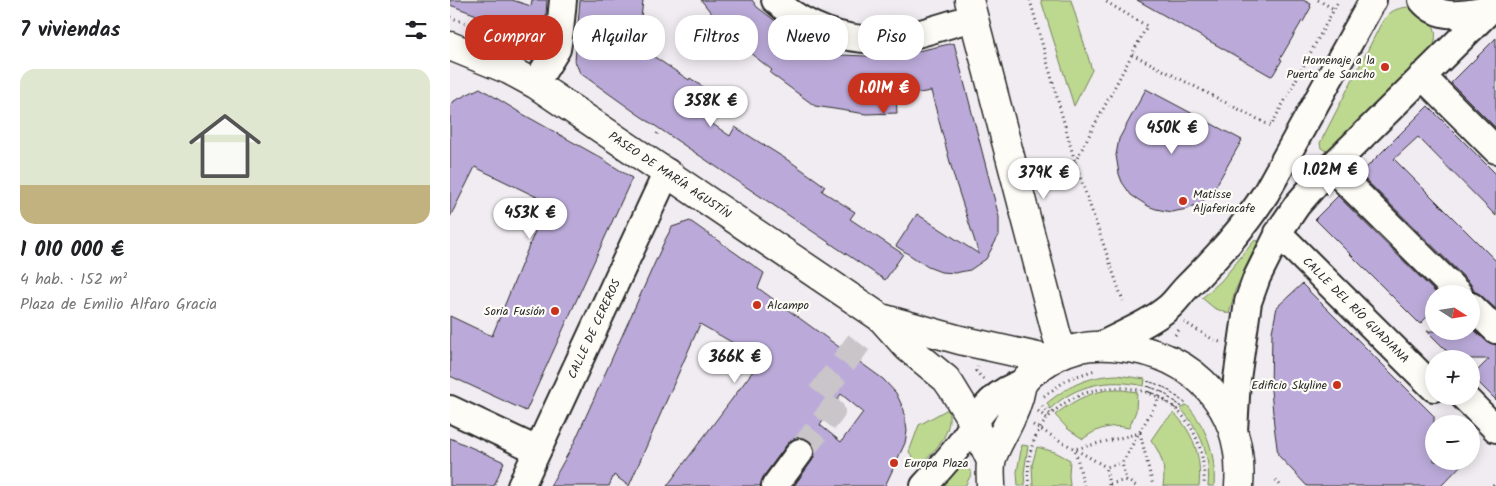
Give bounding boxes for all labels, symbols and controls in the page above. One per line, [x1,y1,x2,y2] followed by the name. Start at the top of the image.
[20,14,120,47] text: 7 viviendas
[465,15,563,60] chip: Comprar
[573,15,665,60] chip: Alquilar
[675,15,758,60] chip: Filtros
[768,15,848,60] chip: Nuevo
[858,15,924,60] chip: Piso
[402,16,430,44] icon: filters
[1286,51,1375,84] place label: Homenaje a la Puerta de Sancho
[1379,61,1391,73] marker: Homenaje a la Puerta de Sancho
[838,72,930,115] pin: 1.01M €
[859,76,909,101] text: 1.01M €
[670,86,752,128] pin: 358K €
[685,89,737,114] text: 358K €
[180,101,270,191] icon: home
[1131,112,1213,155] pin: 450K €
[1147,116,1197,141] text: 450K €
[604,127,735,224] street label: PASEO DE MARÍA AGUSTÍN
[1284,154,1376,197] pin: 1.02M €
[1003,158,1085,200] pin: 379K €
[1303,158,1357,183] text: 1.02M €
[1019,161,1069,186] text: 379K €
[1193,185,1256,218] place label: Matisse Aljaferiacafe
[1177,195,1189,207] marker: Matisse Aljaferiacafe
[489,198,571,240] pin: 453K €
[504,201,556,226] text: 453K €
[20,234,124,267] text: 1 010 000 €
[1298,253,1413,368] street label: CALLE DEL RÍO GUADIANA
[20,267,127,292] text: 4 hab. · 152 m²
[563,276,626,382] street label: CALLE DE CEREROS
[1425,285,1480,340] north arrow
[1425,285,1480,470] map controls
[20,292,217,317] text: Plaza de Emilio Alfaro Gracia
[767,296,809,315] place label: Alcampo
[751,299,763,311] marker: Alcampo
[484,302,545,321] place label: Soria Fusión
[549,305,561,317] marker: Soria Fusión
[694,342,776,384] pin: 366K €
[709,345,761,370] text: 366K €
[1425,350,1480,405] button: +
[1251,376,1328,395] place label: Edificio Skyline
[1331,379,1343,391] marker: Edificio Skyline
[1425,415,1480,470] button: −
[904,454,969,473] place label: Europa Plaza
[888,457,900,469] marker: Europa Plaza

